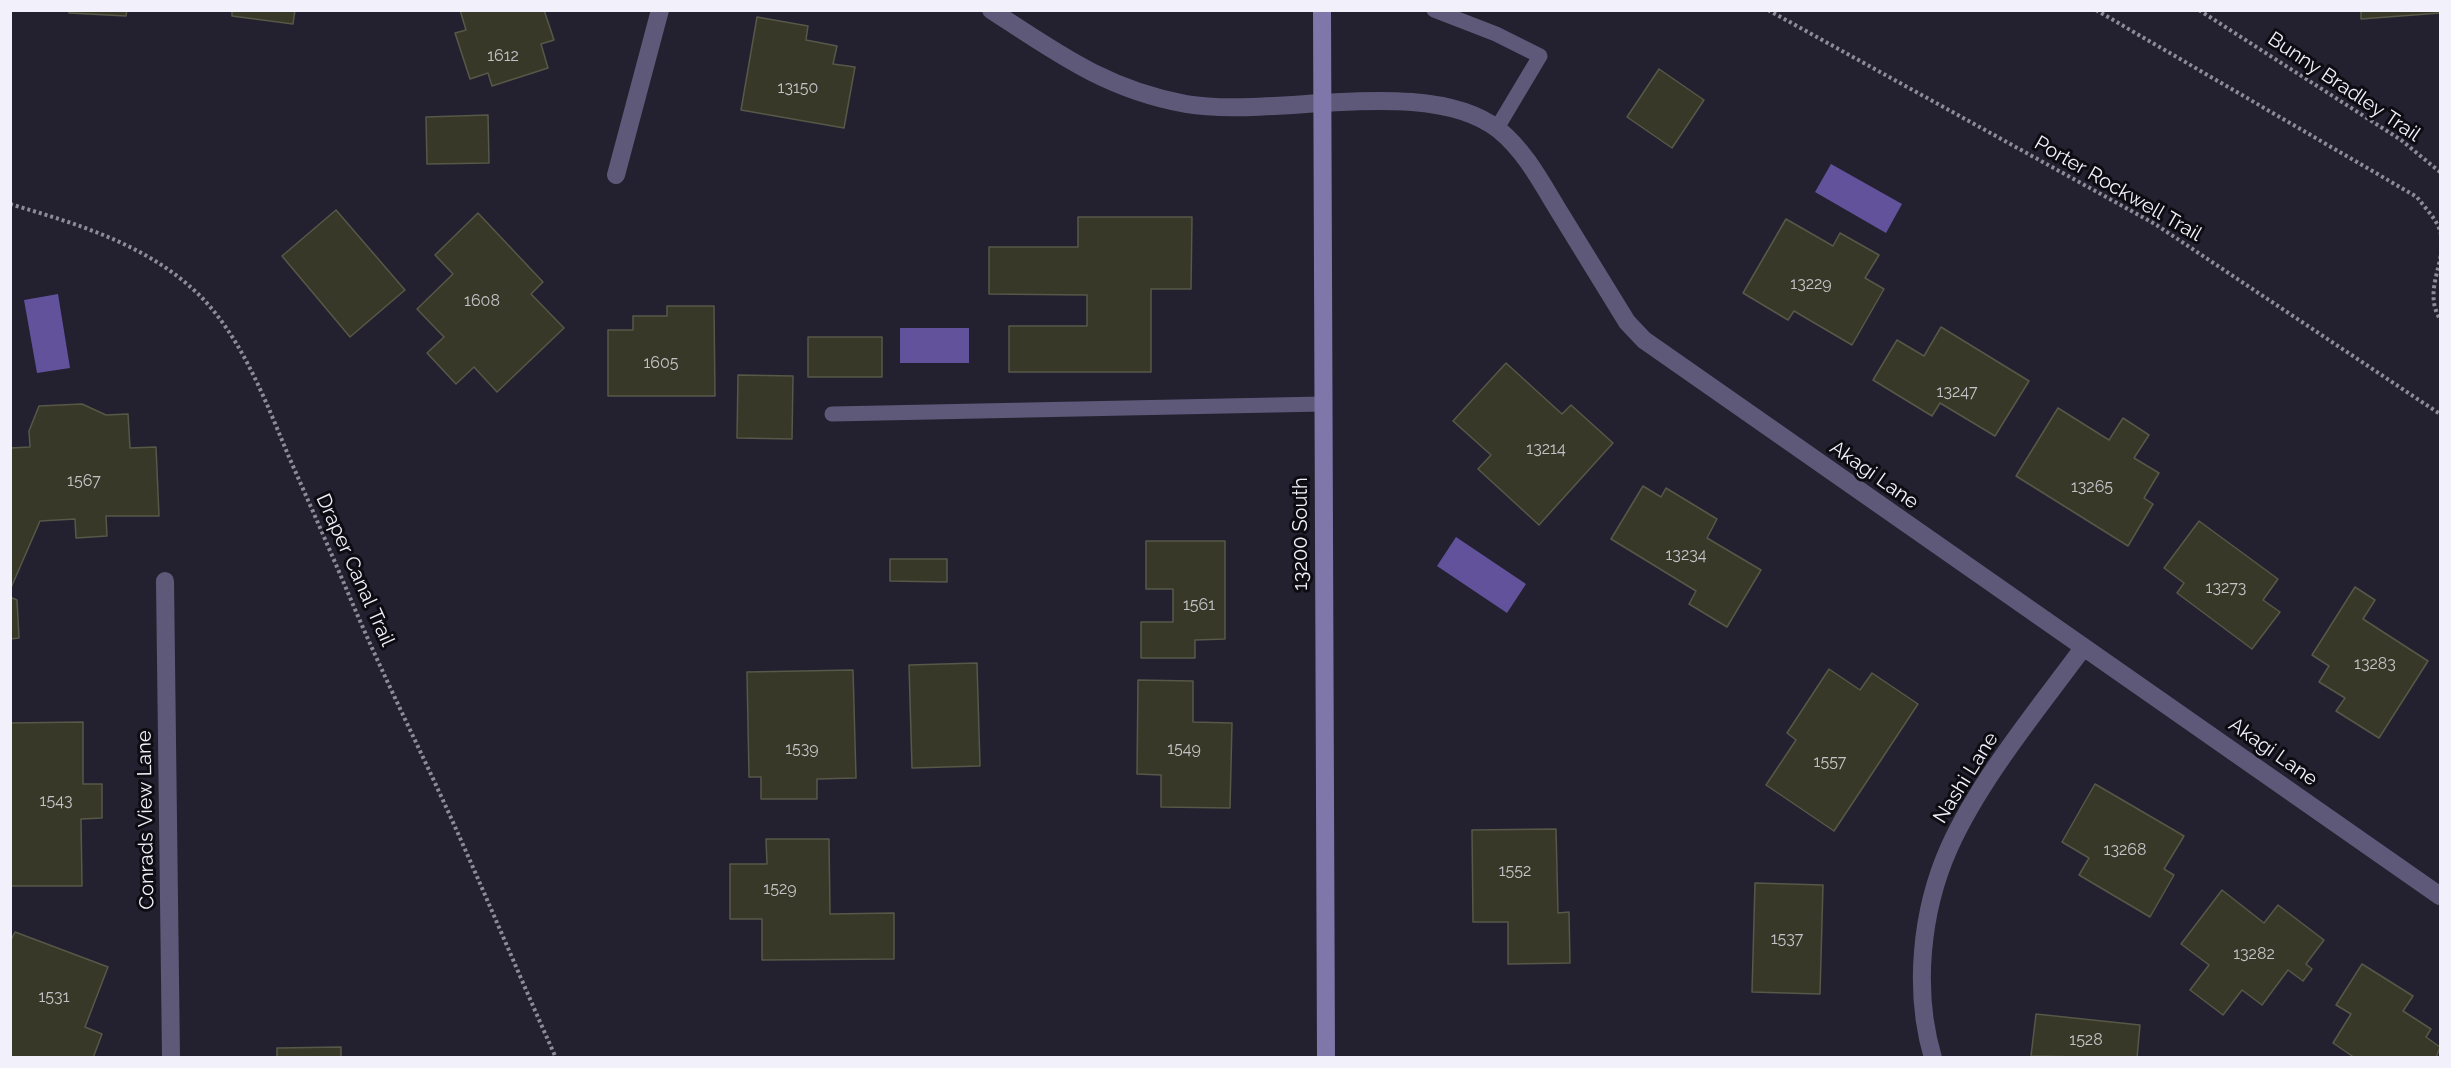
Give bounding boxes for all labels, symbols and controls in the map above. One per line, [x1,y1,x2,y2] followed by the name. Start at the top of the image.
[2263,27,2425,147] street label: Bunny Bradley Trail
[487,46,519,66] house number: 1612
[778,78,818,98] house number: 13150
[2030,131,2206,247] street label: Porter Rockwell Trail
[1790,274,1832,294] house number: 13229
[464,291,500,311] house number: 1608
[643,353,679,373] house number: 1605
[1937,382,1977,402] house number: 13247
[1825,436,1923,514] street label: Akagi Lane
[1526,439,1566,459] house number: 13214
[67,471,101,491] house number: 1567
[1289,477,1313,591] street label: 13200 South
[2071,477,2113,497] house number: 13265
[311,490,399,650] street label: Draper Canal Trail
[1665,545,1707,565] house number: 13234
[2206,578,2246,598] house number: 13273
[1183,595,1215,615] house number: 1561
[2354,654,2396,674] house number: 13283
[2224,713,2322,791] street label: Akagi Lane
[1929,728,2003,828] street label: Nashi Lane
[132,730,160,910] street label: Conrads View Lane
[785,739,819,759] house number: 1539
[1167,739,1201,759] house number: 1549
[1814,752,1846,772] house number: 1557
[40,791,72,811] house number: 1543
[2104,840,2146,860] house number: 13268
[1499,861,1531,881] house number: 1552
[763,879,797,899] house number: 1529
[1771,929,1803,949] house number: 1537
[2233,944,2275,964] house number: 13282
[39,987,69,1007] house number: 1531
[2069,1030,2103,1050] house number: 1528

